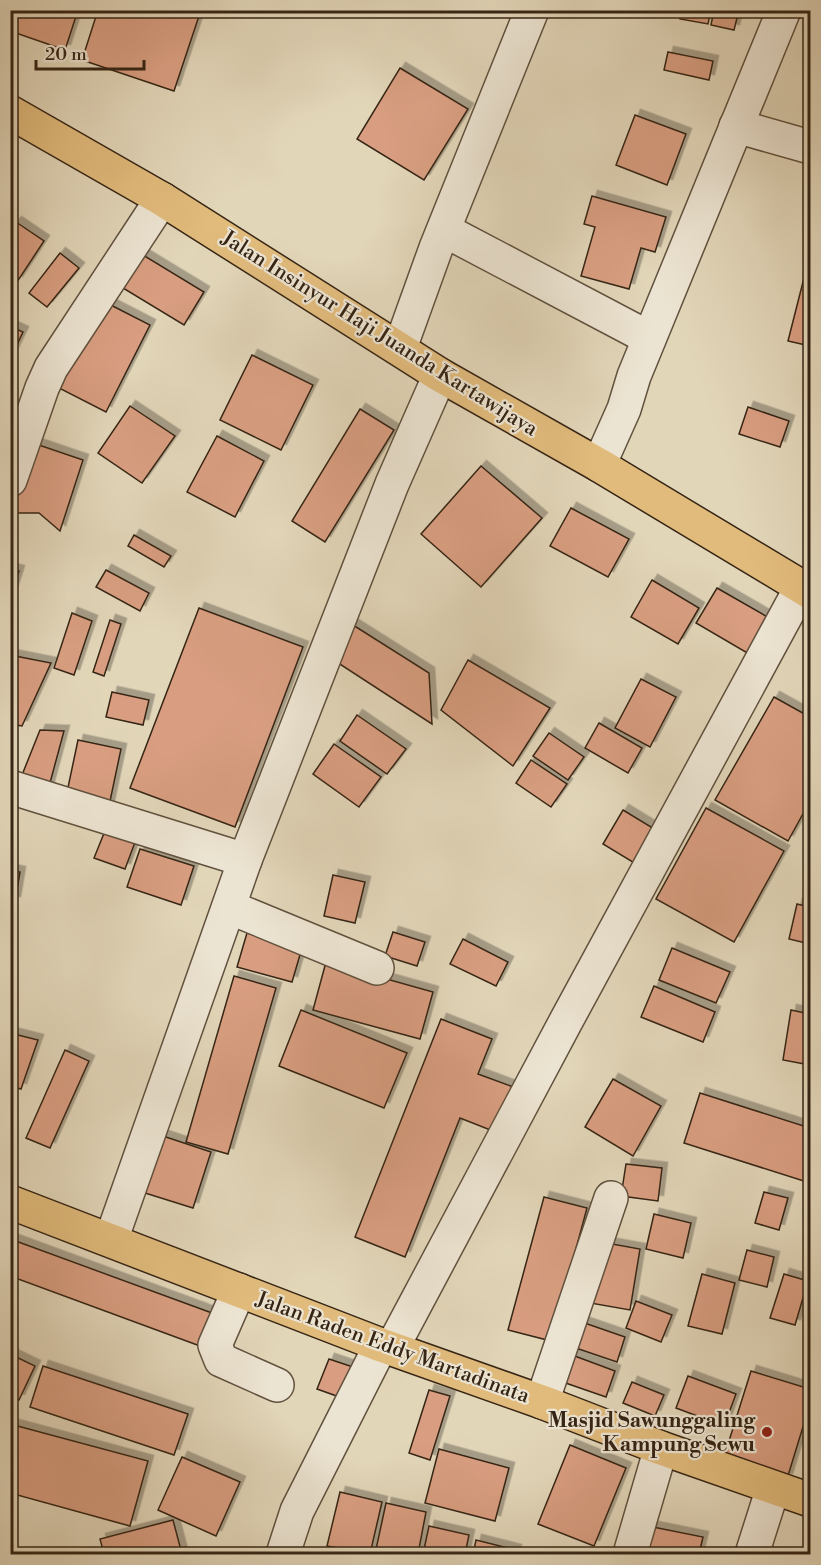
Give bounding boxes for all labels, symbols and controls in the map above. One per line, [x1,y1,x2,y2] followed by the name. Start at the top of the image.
[36,33,144,71] scale bar
[45,43,87,66] text: 20 m
[216,225,543,443] street label: Jalan Insinyur Haji Juanda Kartawijaya
[251,1286,533,1410] street label: Jalan Raden Eddy Martadinata
[548,1408,756,1458] place label: Masjid Sawunggaling Kampung Sewu
[760,1425,774,1439] marker: Masjid Sawunggaling Kampung Sewu

